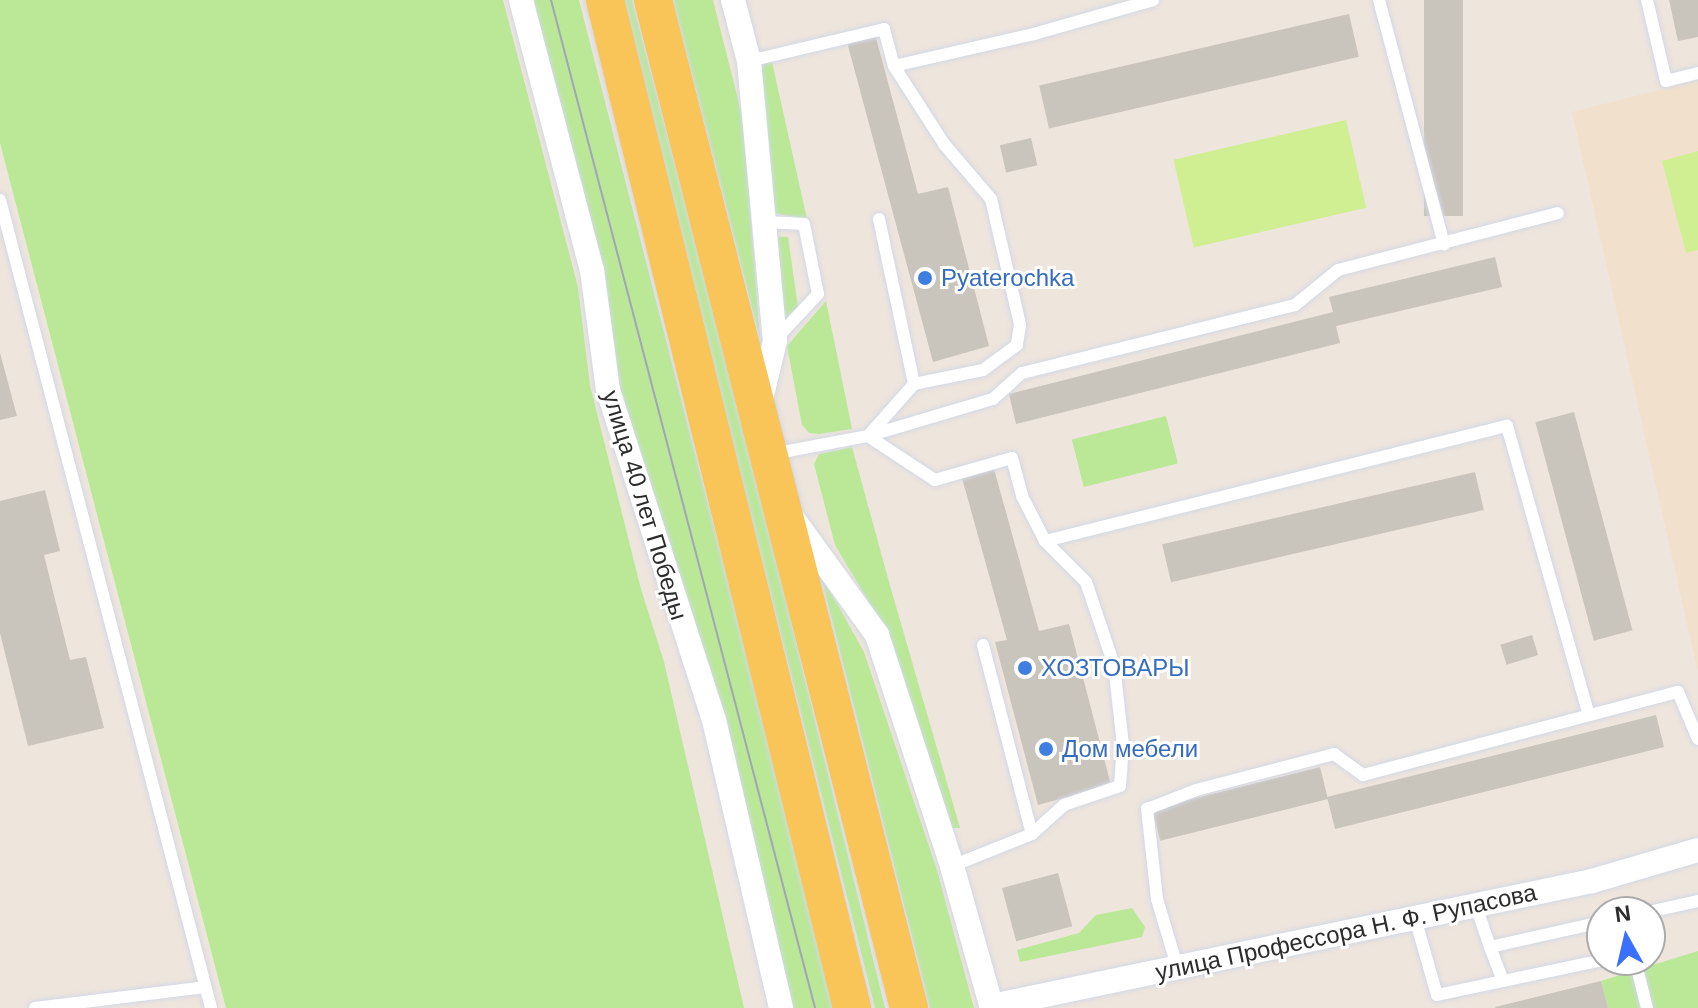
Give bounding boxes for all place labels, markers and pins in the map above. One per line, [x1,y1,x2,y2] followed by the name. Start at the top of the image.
[941,264,1074,292] place label: Pyaterochka
[916,269,934,287] marker: Pyaterochka
[1041,654,1190,682] place label: ХОЗТОВАРЫ
[1016,659,1034,677] marker: ХОЗТОВАРЫ
[1062,735,1198,763] place label: Дом мебели
[1037,740,1055,758] marker: Дом мебели

